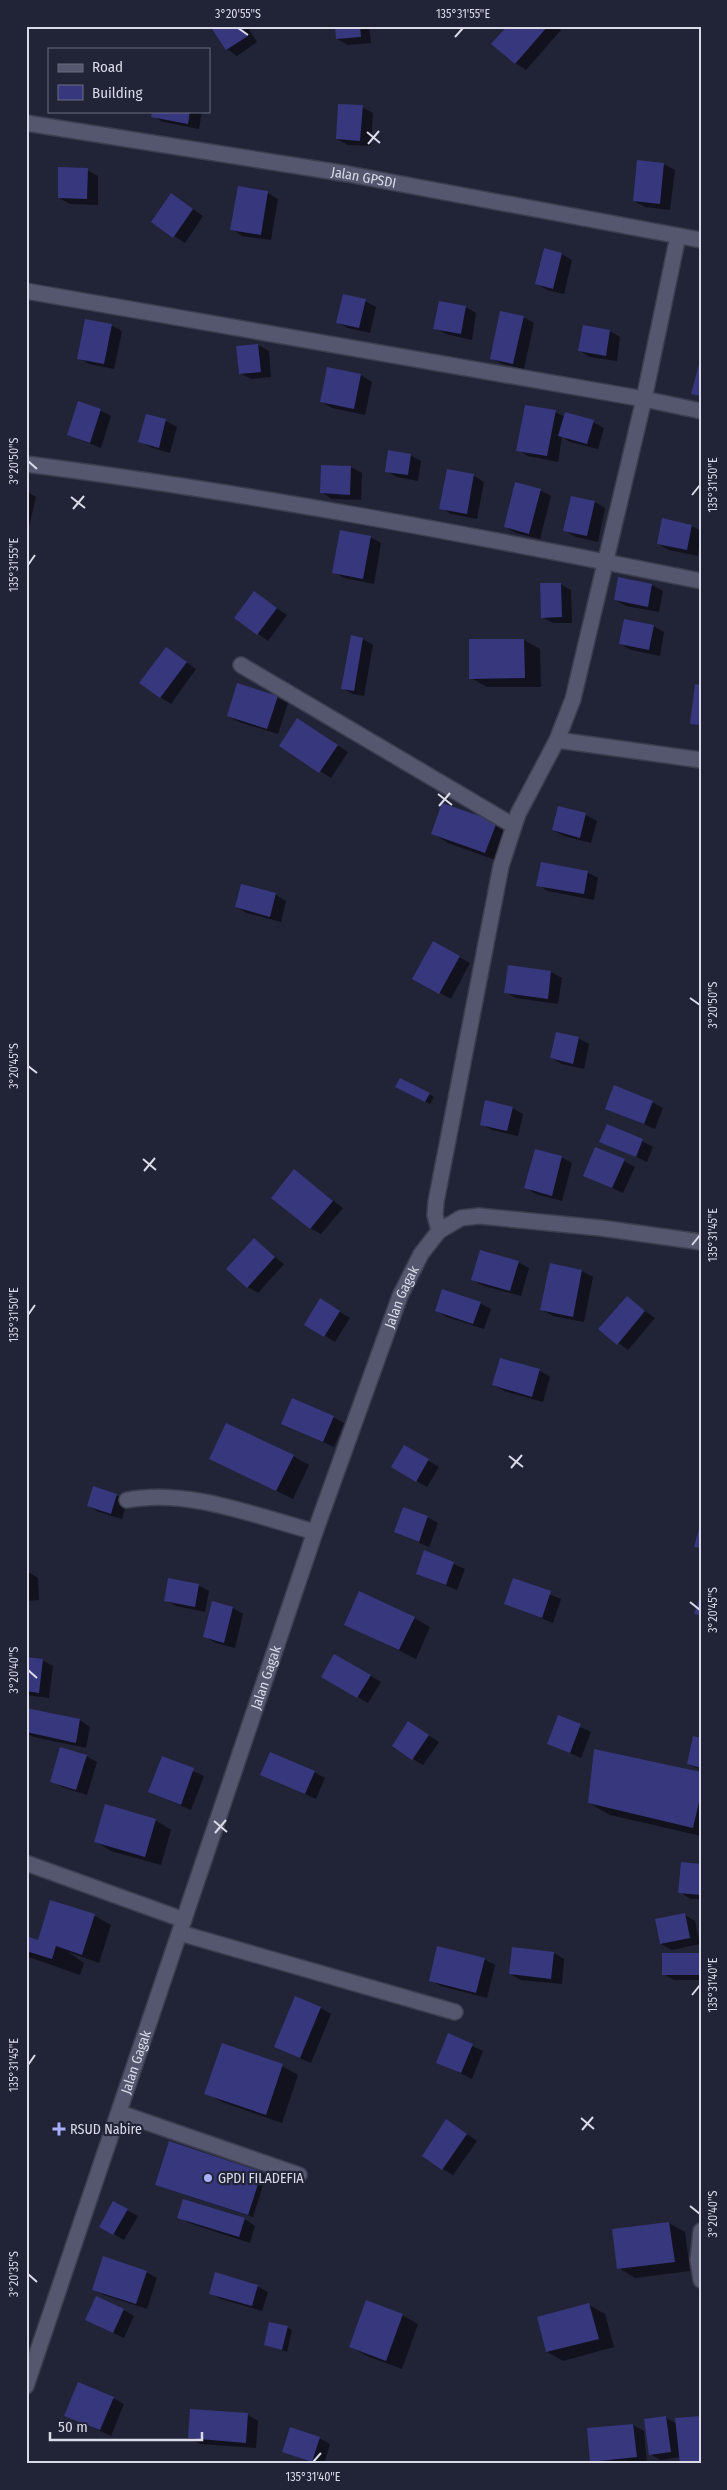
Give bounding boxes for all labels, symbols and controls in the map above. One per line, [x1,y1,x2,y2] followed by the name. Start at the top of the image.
[215,7,261,21] text: 3°20'55"S
[436,7,490,21] text: 135°31'55"E
[48,48,210,112] legend
[92,58,123,76] text: Road
[92,84,143,102] text: Building
[330,163,397,192] street label: Jalan GPSDI
[7,437,21,485] text: 3°20'50"S
[706,457,720,513] text: 135°31'50"E
[7,538,21,592] text: 135°31'55"E
[706,981,720,1029] text: 3°20'50"S
[7,1043,21,1089] text: 3°20'45"S
[706,1208,720,1262] text: 135°31'45"E
[381,1263,423,1331] street label: Jalan Gagak
[7,1287,21,1343] text: 135°31'50"E
[706,1587,720,1633] text: 3°20'45"S
[248,1643,285,1712] street label: Jalan Gagak
[7,1647,21,1693] text: 3°20'40"S
[706,1957,720,2012] text: 135°31'40"E
[117,2028,155,2096] street label: Jalan Gagak
[7,2038,21,2092] text: 135°31'45"E
[70,2121,142,2138] place label: RSUD Nabire
[52,2122,66,2136] marker: RSUD Nabire
[218,2170,304,2187] place label: GPDI FILADEFIA
[202,2172,214,2184] marker: GPDI FILADEFIA
[706,2191,720,2237] text: 3°20'40"S
[7,2251,21,2297] text: 3°20'35"S
[50,2410,202,2442] scale bar
[58,2418,88,2436] text: 50 m
[286,2470,341,2484] text: 135°31'40"E

